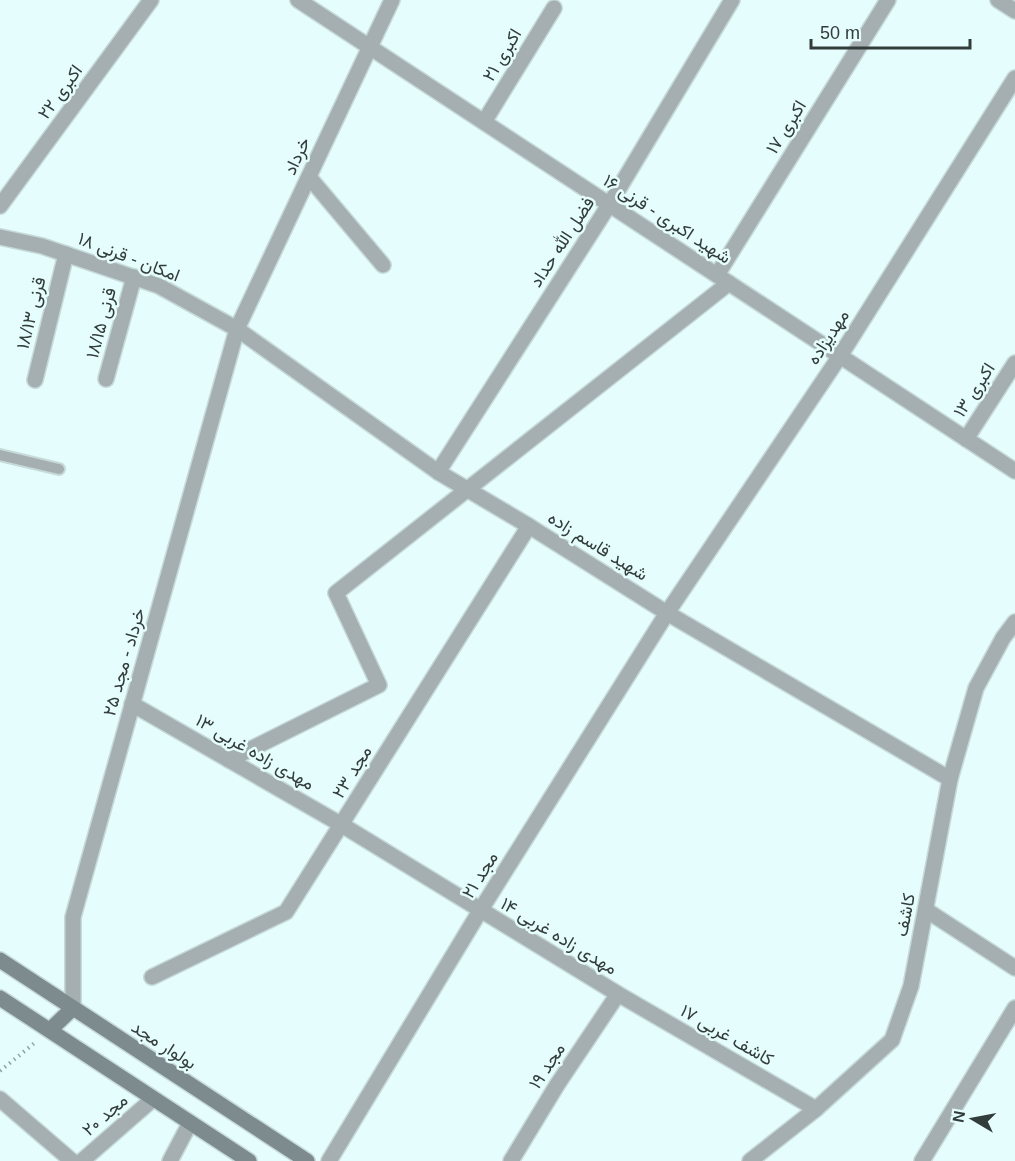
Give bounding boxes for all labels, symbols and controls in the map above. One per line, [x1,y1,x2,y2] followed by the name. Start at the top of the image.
[811,12,970,50] scale bar
[820,23,860,43] text: 50 m
[479,25,526,85] street label: اکبری ۲۱
[34,61,87,124] street label: اکبری ۲۲
[762,97,811,158] street label: اکبری ۱۷
[280,134,315,178] street label: خرداد
[599,170,735,269] street label: شهید اکبری - قرنی ۱۶
[525,193,599,291] street label: فضل الله حداد
[75,228,183,287] street label: امکان - قرنی ۱۸
[12,275,51,351] street label: قرنی ۱۸/۱۳
[82,285,121,361] street label: قرنی ۱۸/۱۵
[803,306,854,369] street label: مهدیزاده
[949,359,1000,421] street label: اکبری ۱۳
[543,507,652,586] street label: شهید قاسم زاده
[99,606,150,719] street label: خرداد - مجد ۲۵
[192,710,318,795] street label: مهدی زاده غربی ۱۳
[328,742,376,802] street label: مجد ۲۳
[458,848,502,902] street label: مجد ۲۱
[891,892,919,938] street label: کاشف
[497,893,621,979] street label: مهدی زاده غربی ۱۴
[676,1000,777,1071] street label: کاشف غربی ۱۷
[127,1017,200,1074] street label: بولوار مجد
[525,1039,569,1093] street label: مجد ۱۹
[943,1089,1003,1149] north arrow
[78,1090,132,1140] street label: مجد ۲۰
[949,1109,968,1124] text: N

